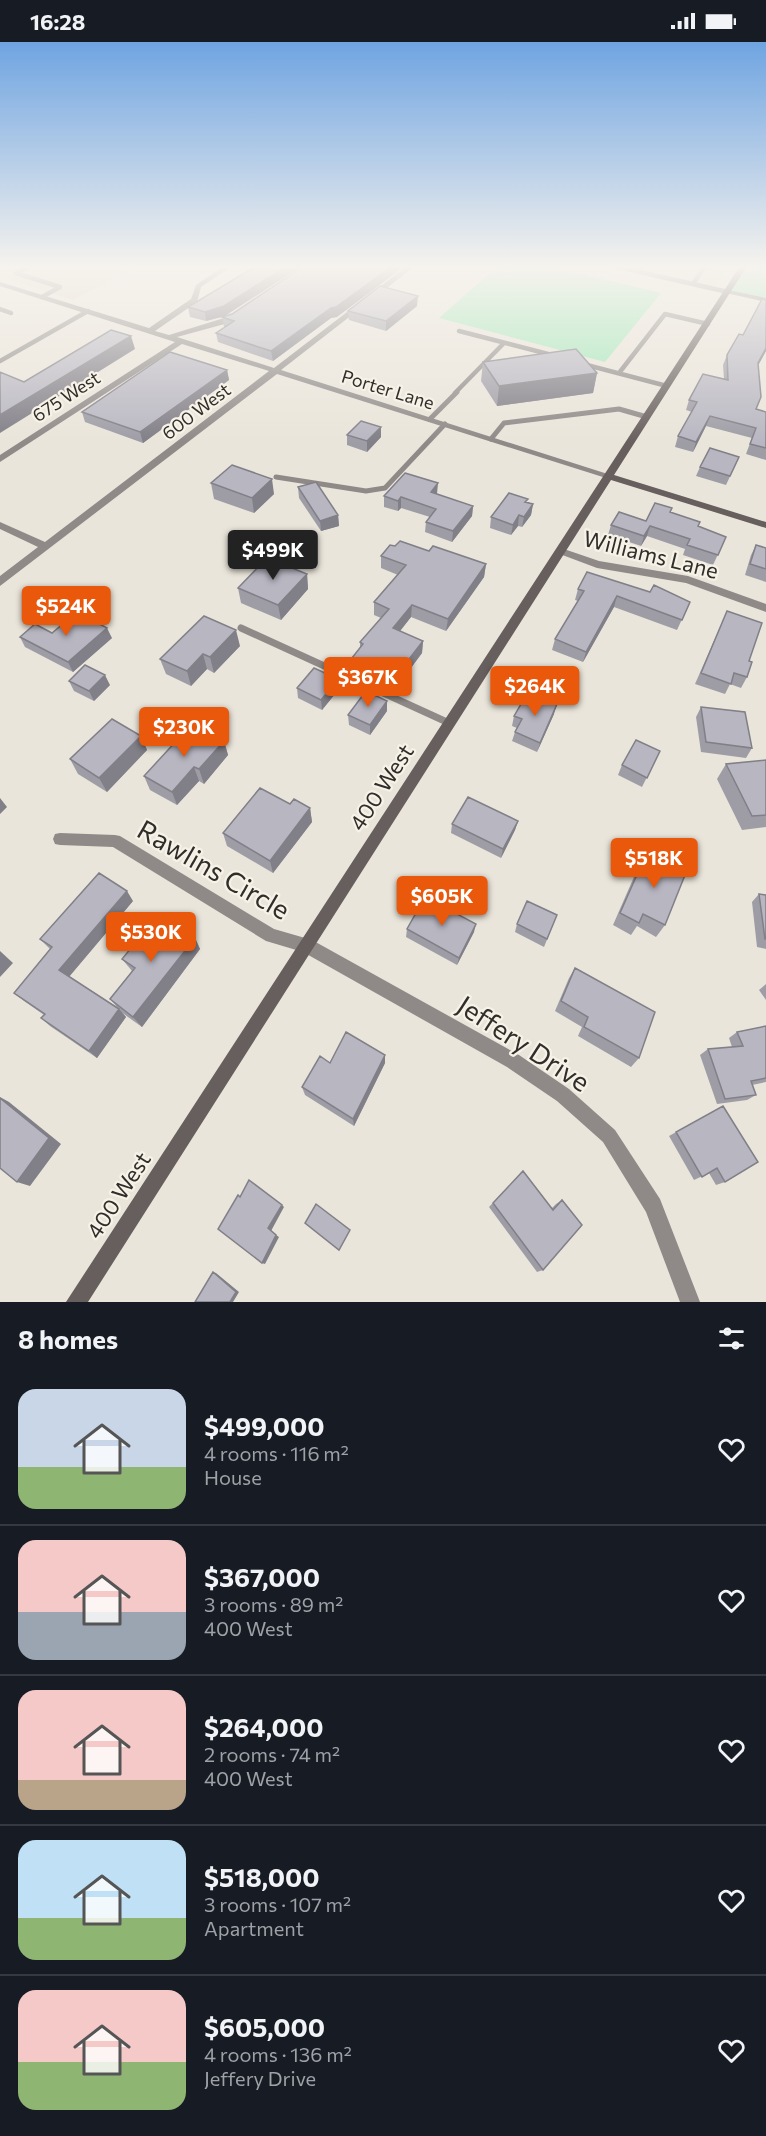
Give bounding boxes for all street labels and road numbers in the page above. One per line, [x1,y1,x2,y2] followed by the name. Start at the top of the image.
[339,364,437,414] street label: Porter Lane
[28,366,104,426] street label: 675 West
[157,378,235,444] street label: 600 West
[581,524,721,584] street label: Williams Lane
[343,739,419,835] street label: 400 West
[132,812,296,926] street label: Rawlins Circle
[452,988,596,1098] street label: Jeffery Drive
[80,1147,156,1243] street label: 400 West

